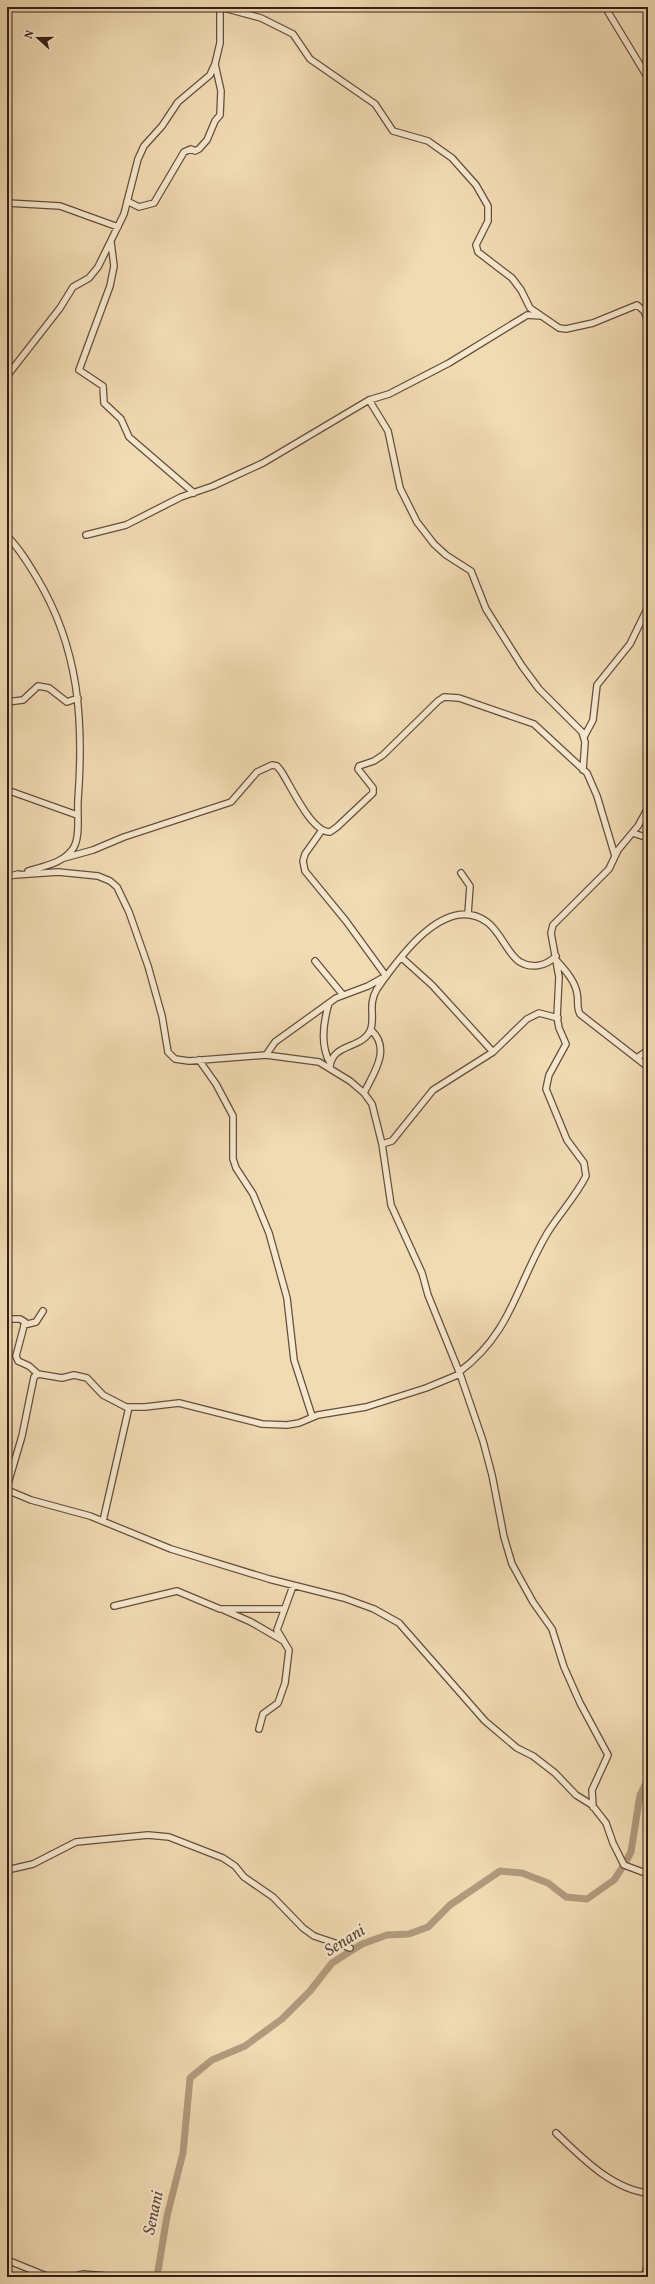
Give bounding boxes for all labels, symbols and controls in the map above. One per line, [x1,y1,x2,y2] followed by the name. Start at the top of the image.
[18,18,58,58] north arrow
[22,29,38,41] text: N
[320,1919,370,1962] water label: Senani
[138,2188,170,2237] water label: Senani

